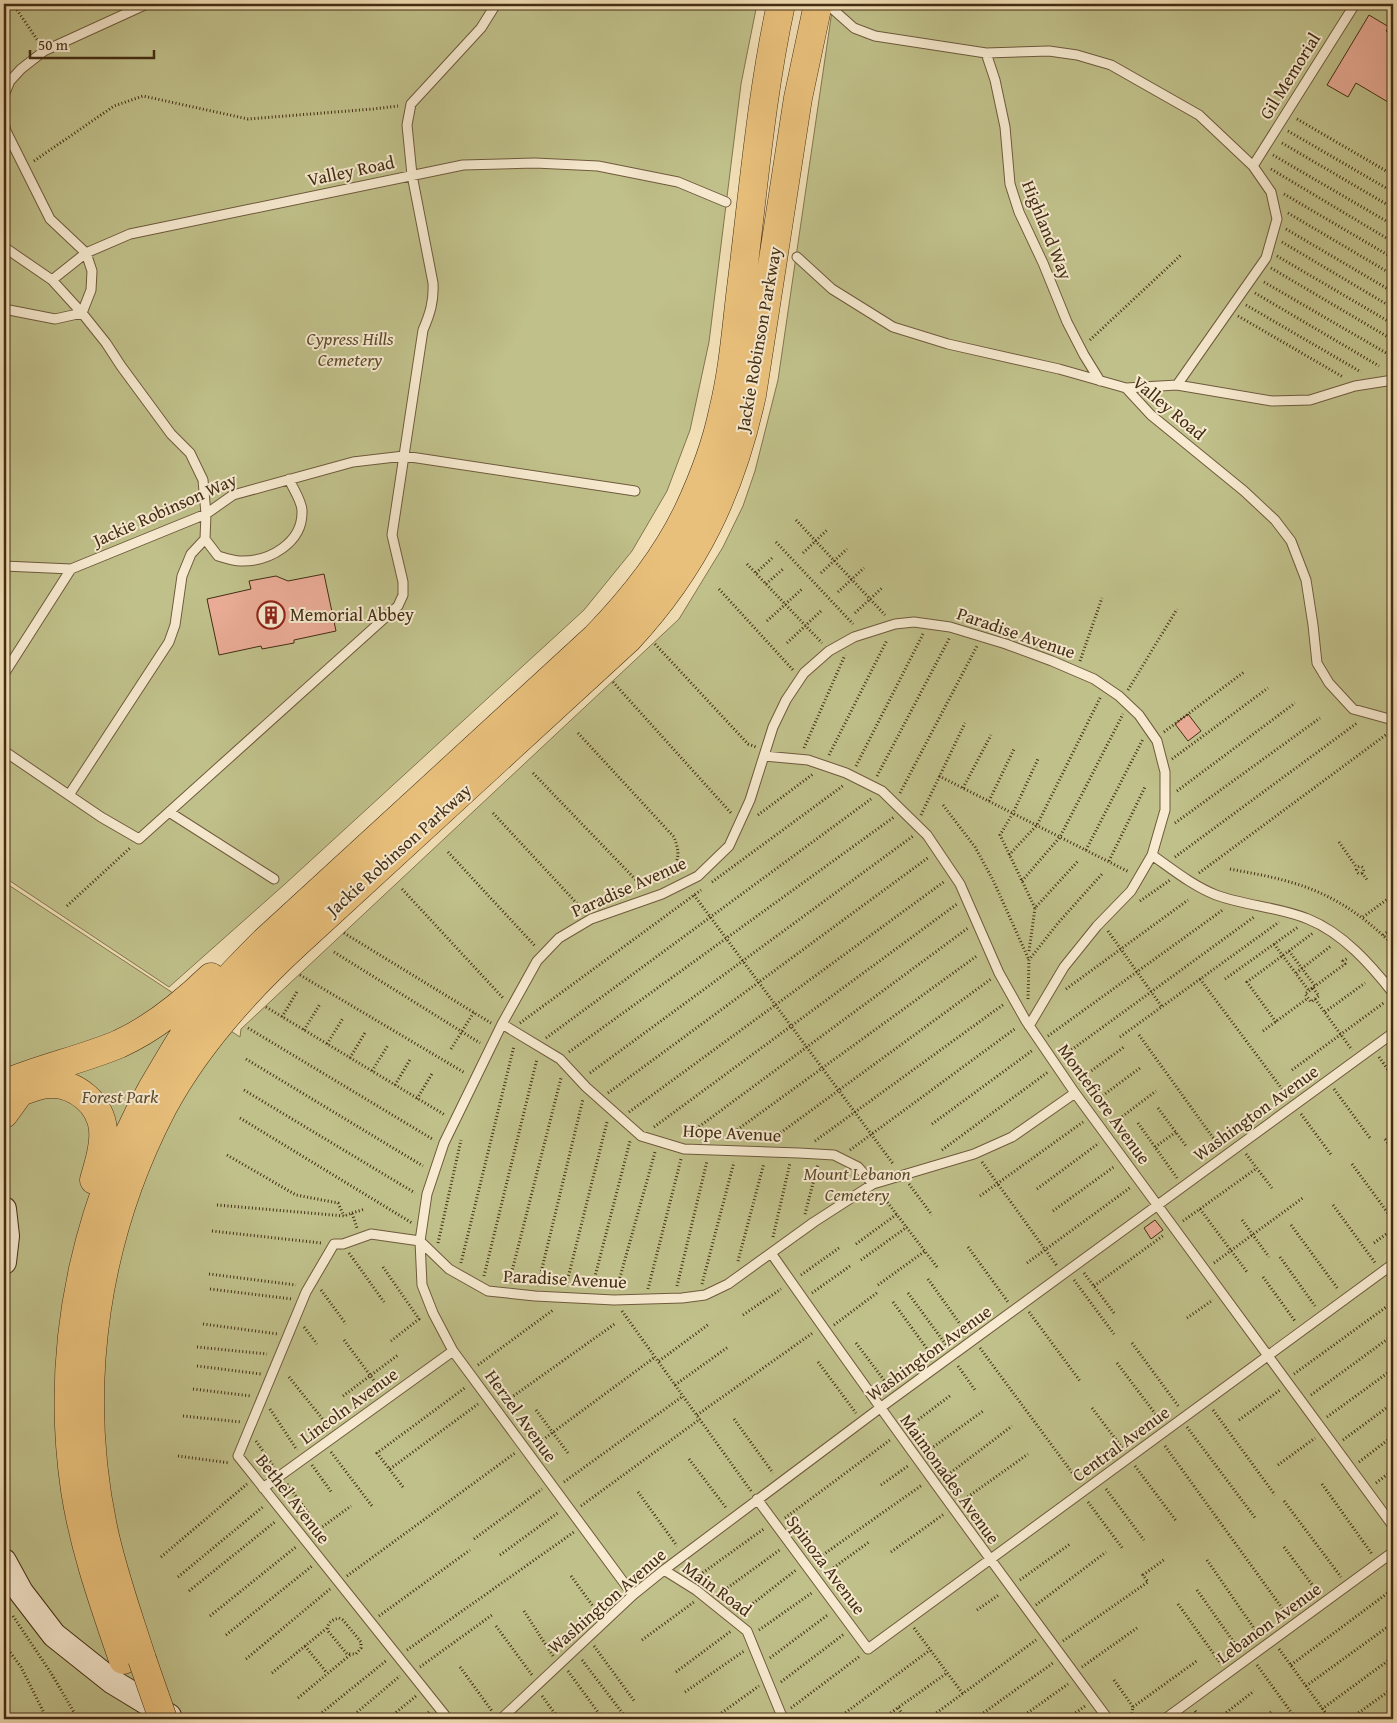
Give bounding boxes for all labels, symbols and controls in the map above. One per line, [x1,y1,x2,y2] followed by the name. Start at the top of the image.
[1252,27,1327,124] street label: Gil Memorial
[30,28,154,60] scale bar
[38,34,69,55] text: 50 m
[305,148,397,193] street label: Valley Road
[1015,176,1080,284] street label: Highland Way
[729,244,788,436] street label: Jackie Robinson Parkway
[307,325,394,373] park label: Cypress Hills Cemetery
[1127,369,1212,447] street label: Valley Road
[87,466,241,554] street label: Jackie Robinson Way
[256,600,286,630] building icon: Memorial Abbey
[953,600,1079,665] street label: Paradise Avenue
[290,601,414,628] place label: Memorial Abbey
[318,777,477,924] street label: Jackie Robinson Parkway
[567,849,691,924] street label: Paradise Avenue
[1051,1038,1158,1170] street label: Montefiore Avenue
[1187,1058,1324,1167] street label: Washington Avenue
[81,1083,159,1110] park label: Forest Park
[682,1116,782,1149] street label: Hope Avenue
[803,1160,911,1208] park label: Mount Lebanon Cemetery
[503,1262,627,1295] street label: Paradise Avenue
[860,1298,997,1407] street label: Washington Avenue
[294,1361,403,1450] street label: Lincoln Avenue
[479,1364,564,1468] street label: Herzel Avenue
[1066,1399,1175,1488] street label: Central Avenue
[894,1408,1007,1549] street label: Maimonades Avenue
[250,1448,337,1550] street label: Bethel Avenue
[780,1509,873,1620] street label: Spinoza Avenue
[541,1541,672,1660] street label: Washington Avenue
[677,1554,758,1623] street label: Main Road
[1211,1575,1327,1670] street label: Lebanon Avenue

